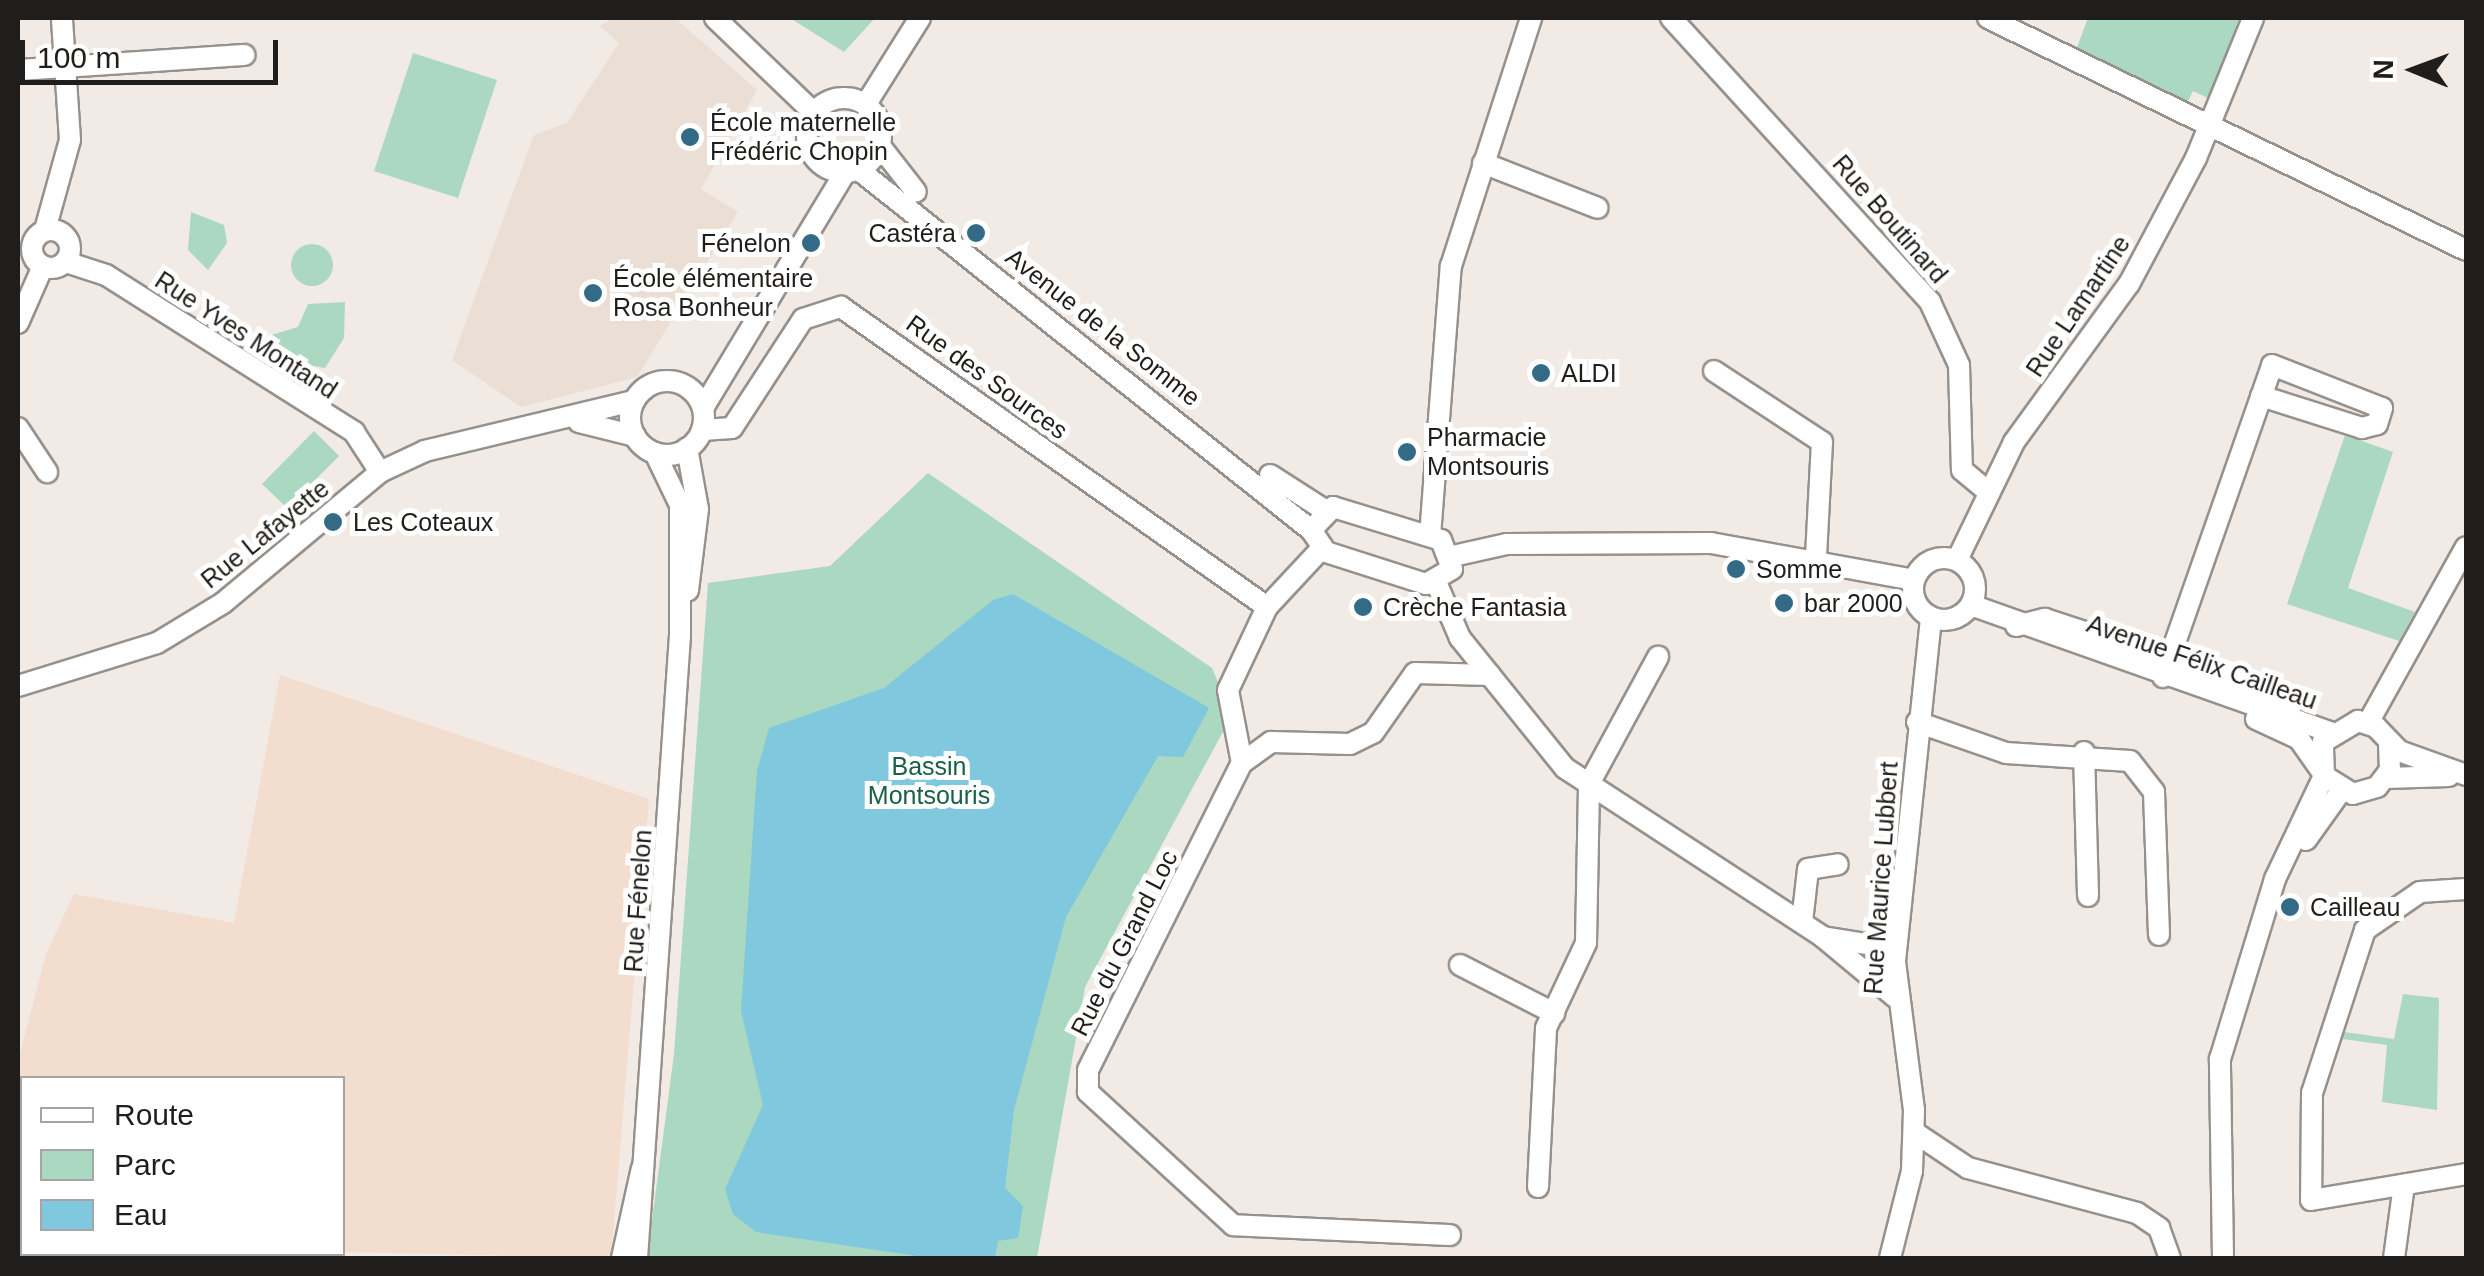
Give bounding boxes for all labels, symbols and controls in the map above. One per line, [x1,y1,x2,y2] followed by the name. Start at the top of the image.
[25,20,282,82] scale bar
[2364,20,2464,120] north arrow
[37,41,120,74] text: 100 m
[2368,59,2399,80] text: N
[710,108,896,167] place label: École maternelle Frédéric Chopin
[679,126,701,148] marker: École maternelle Frédéric Chopin
[1826,149,1954,289] street label: Rue Boutinard
[868,218,956,248] place label: Castéra
[965,222,987,244] marker: Castéra
[701,228,791,258] place label: Fénelon
[2020,230,2136,382] street label: Rue Lamartine
[800,232,822,254] marker: Fénelon
[1000,242,1206,412] street label: Avenue de la Somme
[613,264,813,323] place label: École élémentaire Rosa Bonheur
[149,265,343,405] street label: Rue Yves Montand
[582,282,604,304] marker: École élémentaire Rosa Bonheur
[901,309,1073,445] street label: Rue des Sources
[1561,358,1617,388] place label: ALDI
[1530,362,1552,384] marker: ALDI
[1427,423,1549,482] place label: Pharmacie Montsouris
[1396,441,1418,463] marker: Pharmacie Montsouris
[195,473,335,595] street label: Rue Lafayette
[353,507,493,537] place label: Les Coteaux
[322,511,344,533] marker: Les Coteaux
[1756,554,1842,584] place label: Somme
[1725,558,1747,580] marker: Somme
[1804,588,1903,618] place label: bar 2000
[1383,592,1566,622] place label: Crèche Fantasia
[1773,592,1795,614] marker: bar 2000
[1352,596,1374,618] marker: Crèche Fantasia
[2083,609,2321,715] street label: Avenue Félix Cailleau
[868,752,990,811] park label: Bassin Montsouris
[1858,761,1904,995] street label: Rue Maurice Lubbert
[618,829,658,973] street label: Rue Fénelon
[1064,845,1184,1041] street label: Rue du Grand Loc
[2310,892,2400,922] place label: Cailleau
[2279,896,2301,918] marker: Cailleau
[20,1076,345,1256] legend
[114,1098,194,1131] text: Route
[114,1148,176,1181] text: Parc
[114,1198,167,1231] text: Eau

